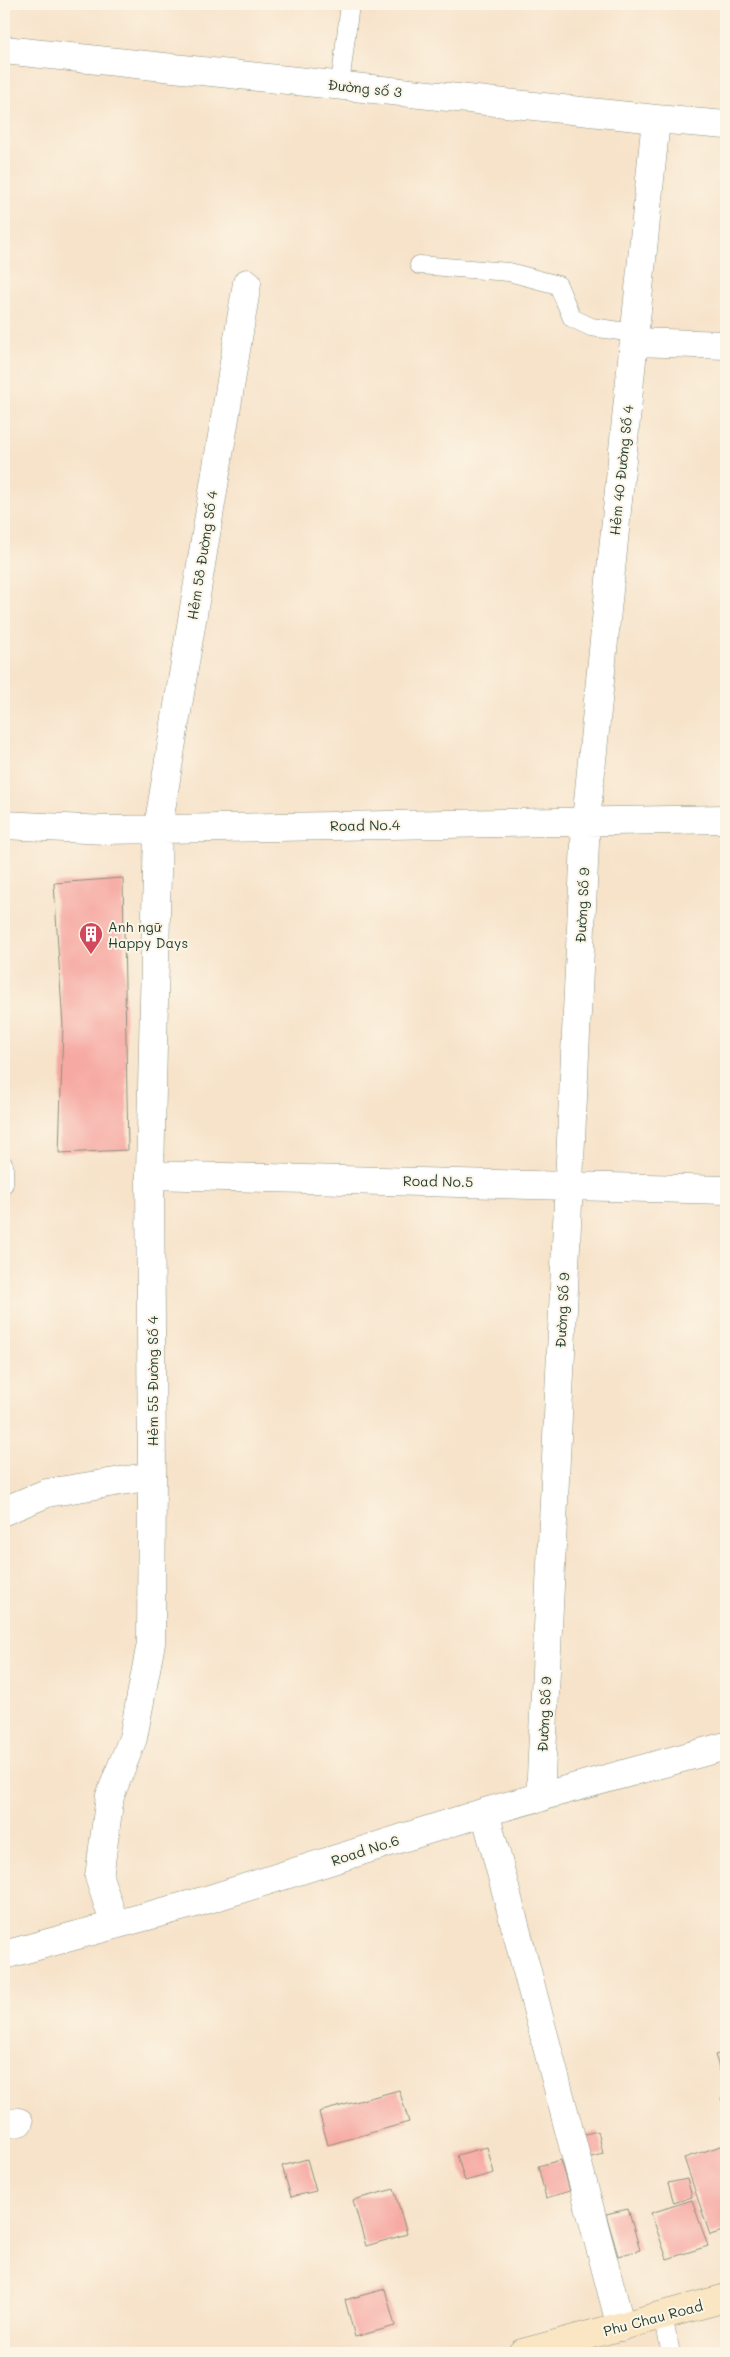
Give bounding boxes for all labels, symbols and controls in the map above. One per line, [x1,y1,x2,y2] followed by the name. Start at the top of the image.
[327,75,403,101] street label: Đường số 3
[605,403,637,536] street label: Hẻm 40 Đường Số 4
[182,488,222,621] street label: Hẻm 58 Đường Số 4
[330,815,401,835] street label: Road No.4
[571,867,593,943] street label: Đường Số 9
[108,917,188,952] place label: Anh ngữ Happy Days
[78,921,104,955] building icon: Anh ngữ Happy Days
[403,1171,473,1191] street label: Road No.5
[551,1272,573,1348] street label: Đường Số 9
[143,1315,162,1446] street label: Hẻm 55 Đường Số 4
[533,1676,555,1752] street label: Đường Số 9
[328,1830,402,1870] street label: Road No.6
[601,2296,705,2340] street label: Phu Chau Road

